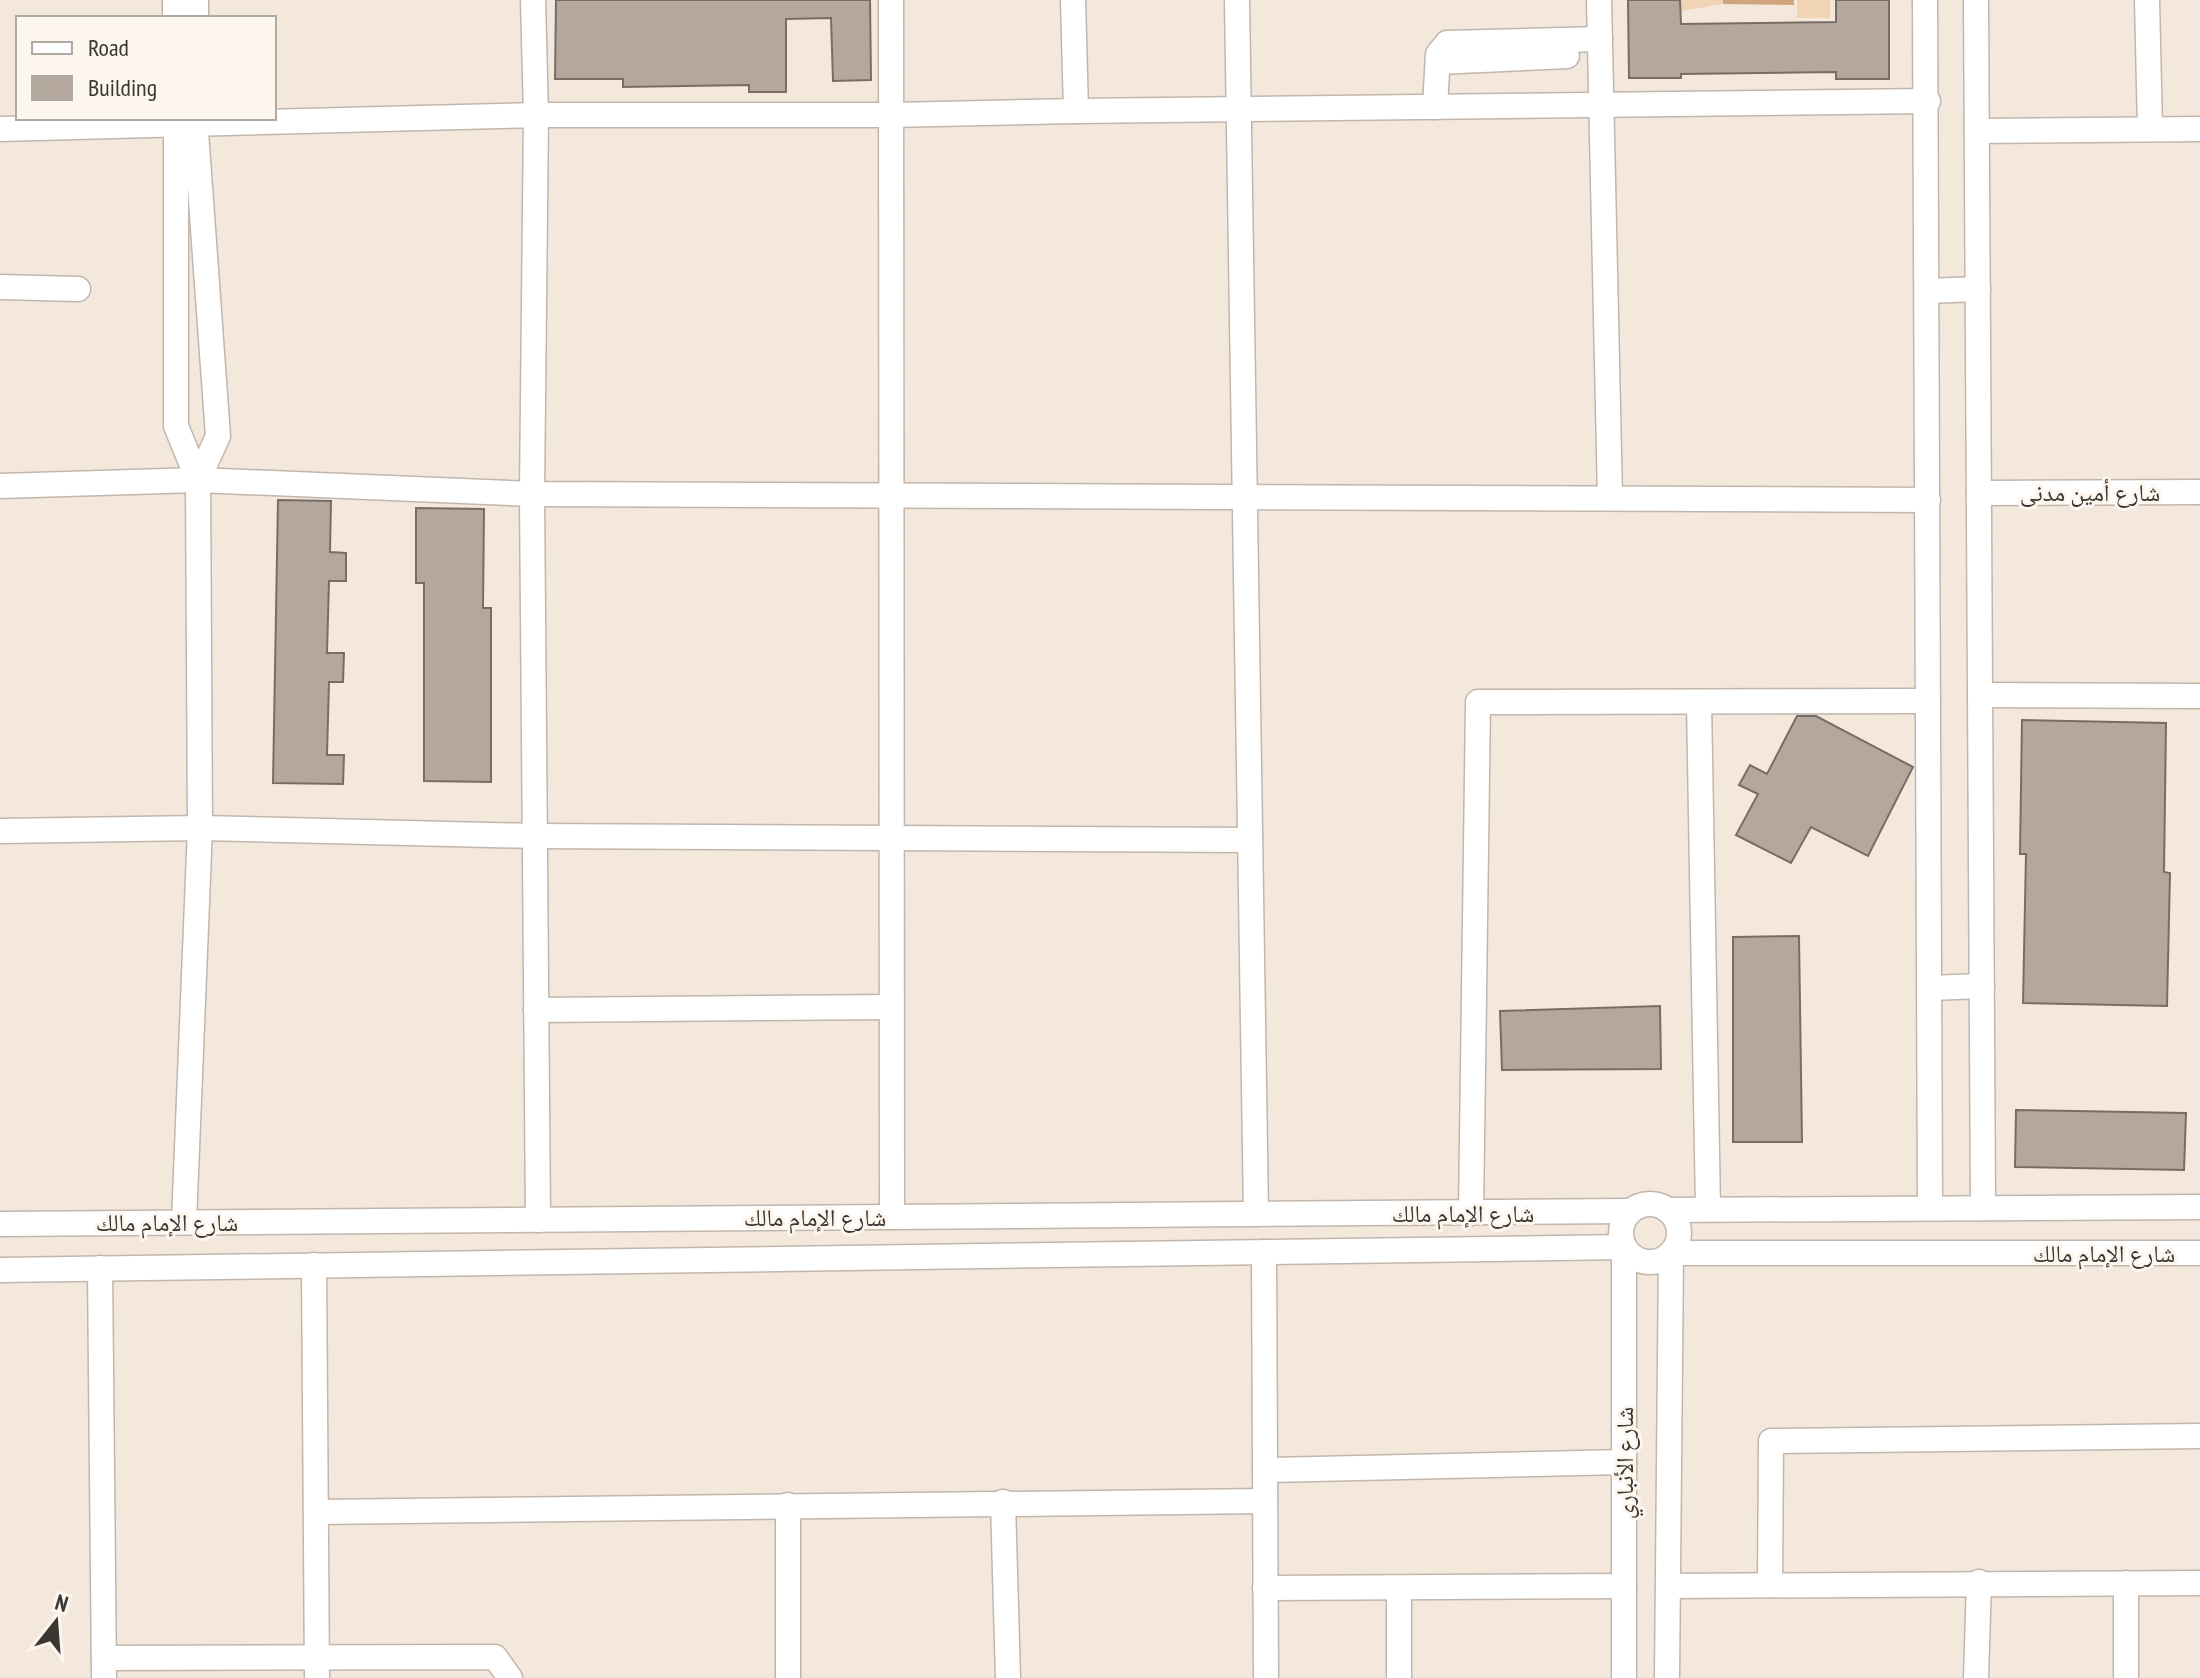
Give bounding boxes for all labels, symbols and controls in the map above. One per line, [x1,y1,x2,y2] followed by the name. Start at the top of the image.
[16,16,276,120] legend
[88,32,129,63] text: Road
[88,72,157,103] text: Building
[2020,477,2160,508] street label: شارع أمين مدنى
[1392,1198,1534,1230] street label: شارع الإمام مالك
[744,1202,886,1234] street label: شارع الإمام مالك
[96,1207,238,1239] street label: شارع الإمام مالك
[2033,1238,2175,1270] street label: شارع الإمام مالك
[1609,1407,1644,1519] street label: شارع الأنباري
[16,1582,96,1662] north arrow
[52,1588,72,1618] text: N

